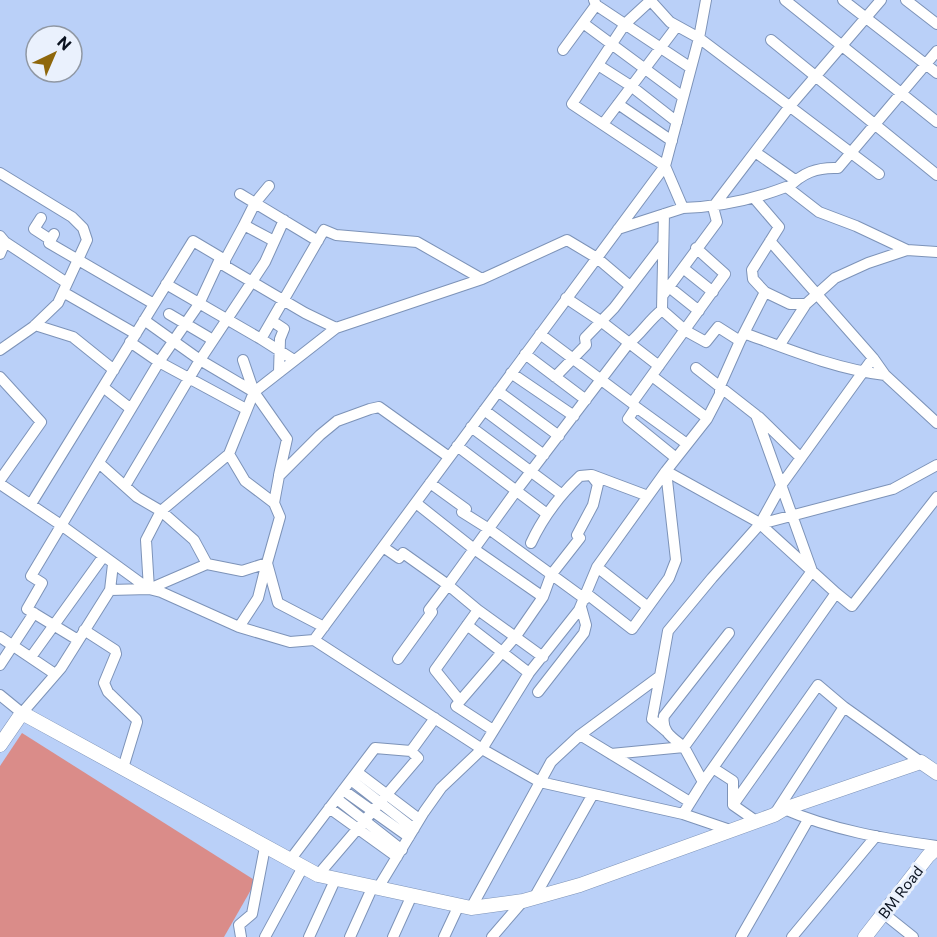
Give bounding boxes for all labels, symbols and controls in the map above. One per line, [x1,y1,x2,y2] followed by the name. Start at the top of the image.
[24,24,84,84] north arrow
[54,32,76,54] text: N
[874,862,926,922] street label: BM Road

